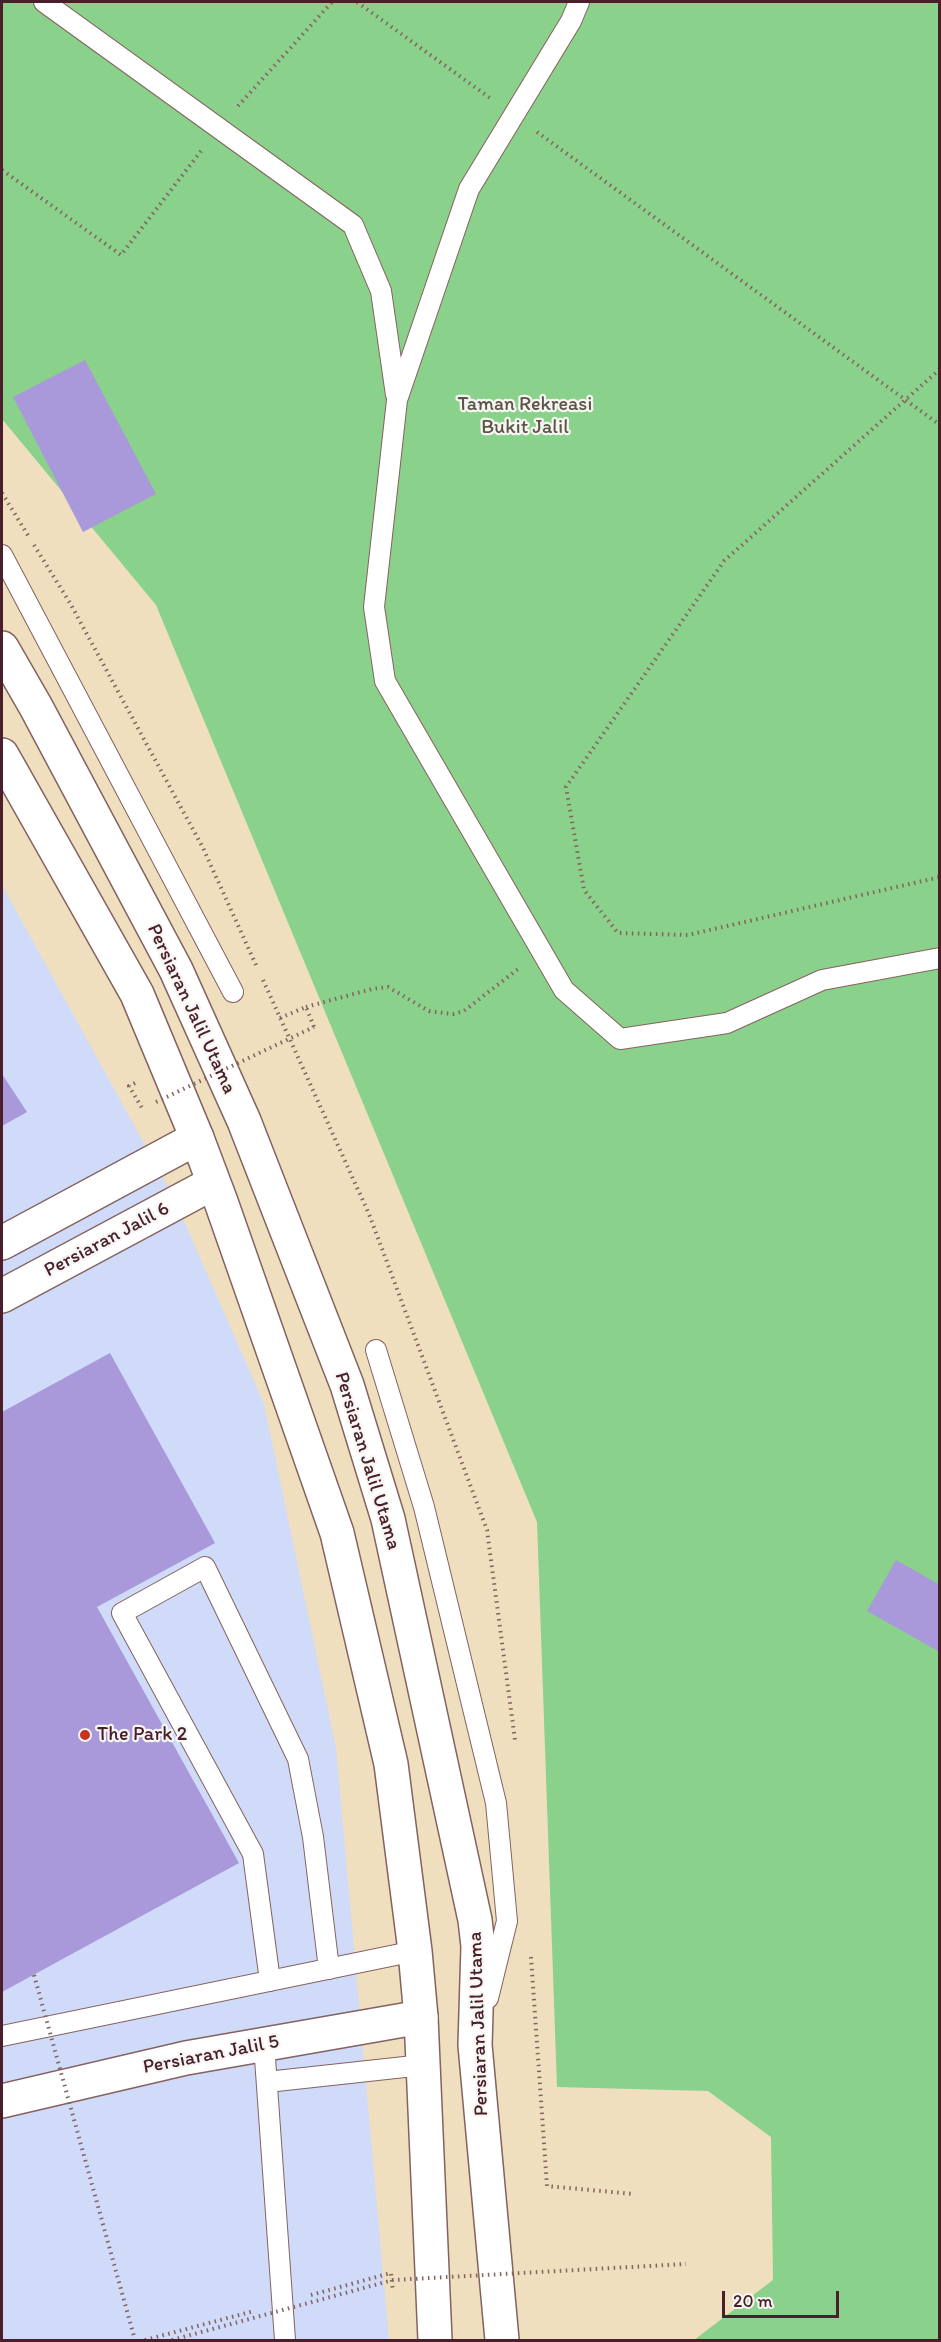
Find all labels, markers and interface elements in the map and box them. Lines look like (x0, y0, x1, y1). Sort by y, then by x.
park label: Taman Rekreasi Bukit Jalil (458, 393, 592, 440)
street label: Persiaran Jalil Utama (141, 920, 241, 1098)
street label: Persiaran Jalil 6 (40, 1197, 174, 1283)
street label: Persiaran Jalil Utama (329, 1369, 405, 1553)
place label: The Park 2 (97, 1723, 187, 1747)
marker: The Park 2 (78, 1728, 92, 1742)
street label: Persiaran Jalil Utama (464, 1931, 494, 2117)
street label: Persiaran Jalil 5 (141, 2030, 281, 2080)
scale bar (725, 2279, 842, 2317)
text: 20 m (733, 2290, 773, 2312)

